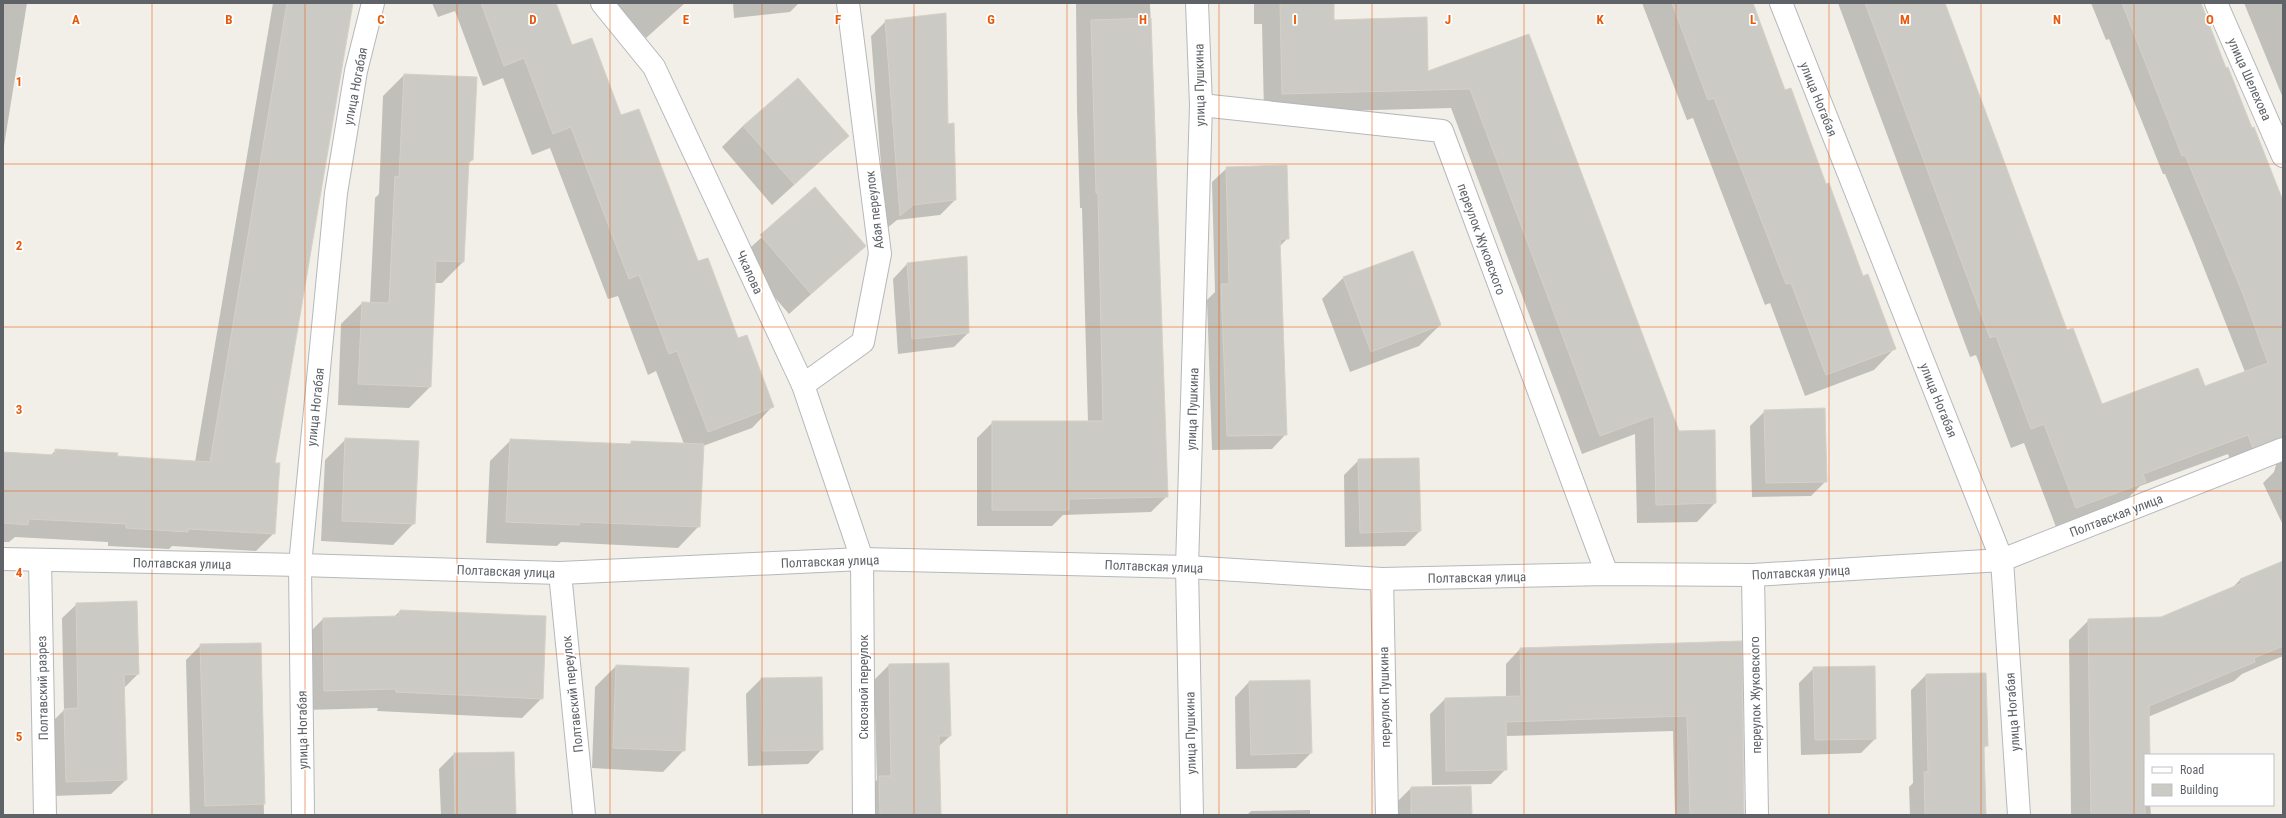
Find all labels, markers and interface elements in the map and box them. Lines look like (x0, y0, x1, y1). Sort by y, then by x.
text: A (72, 12, 80, 27)
text: B (225, 12, 233, 27)
text: C (377, 12, 385, 27)
text: D (529, 12, 537, 27)
text: E (683, 12, 690, 27)
text: F (835, 12, 841, 27)
text: G (987, 12, 995, 27)
text: H (1139, 12, 1147, 27)
text: I (1293, 12, 1297, 27)
text: J (1445, 12, 1451, 27)
text: K (1596, 12, 1604, 27)
text: L (1750, 12, 1756, 27)
text: M (1900, 12, 1910, 27)
text: N (2053, 12, 2061, 27)
text: O (2206, 12, 2214, 27)
street label: улица Шелехова (2225, 36, 2274, 123)
street label: улица Пушкина (1191, 43, 1208, 127)
street label: улица Ногабая (341, 46, 370, 126)
street label: улица Ногабая (1797, 60, 1840, 139)
text: 1 (16, 74, 22, 89)
street label: Абая переулок (862, 169, 887, 250)
street label: переулок Жуковского (1454, 182, 1509, 297)
text: 2 (16, 238, 23, 253)
street label: Чкалова (733, 248, 766, 296)
street label: улица Ногабая (1917, 361, 1960, 440)
street label: улица Ногабая (304, 367, 327, 447)
street label: улица Пушкина (1184, 367, 1201, 451)
text: 3 (16, 402, 22, 417)
street label: Полтавская улица (2068, 491, 2165, 540)
street label: Полтавская улица (781, 552, 880, 571)
street label: Полтавская улица (133, 555, 231, 572)
street label: Полтавская улица (1104, 557, 1203, 576)
street label: Полтавская улица (456, 562, 555, 581)
street label: Полтавская улица (1751, 562, 1851, 583)
text: 4 (16, 565, 23, 580)
street label: Полтавская улица (1428, 569, 1526, 586)
street label: Полтавский переулок (559, 634, 586, 753)
street label: Сквозной переулок (856, 634, 871, 739)
street label: Полтавский разрез (34, 635, 51, 740)
street label: переулок Жуковского (1747, 636, 1764, 754)
street label: переулок Пушкина (1376, 646, 1393, 748)
street label: улица Ногабая (2002, 672, 2023, 752)
street label: улица Ногабая (294, 690, 311, 770)
street label: улица Пушкина (1182, 691, 1199, 775)
text: 5 (16, 729, 23, 744)
legend (2144, 754, 2274, 806)
text: Road (2180, 763, 2204, 777)
text: Building (2180, 783, 2218, 797)

